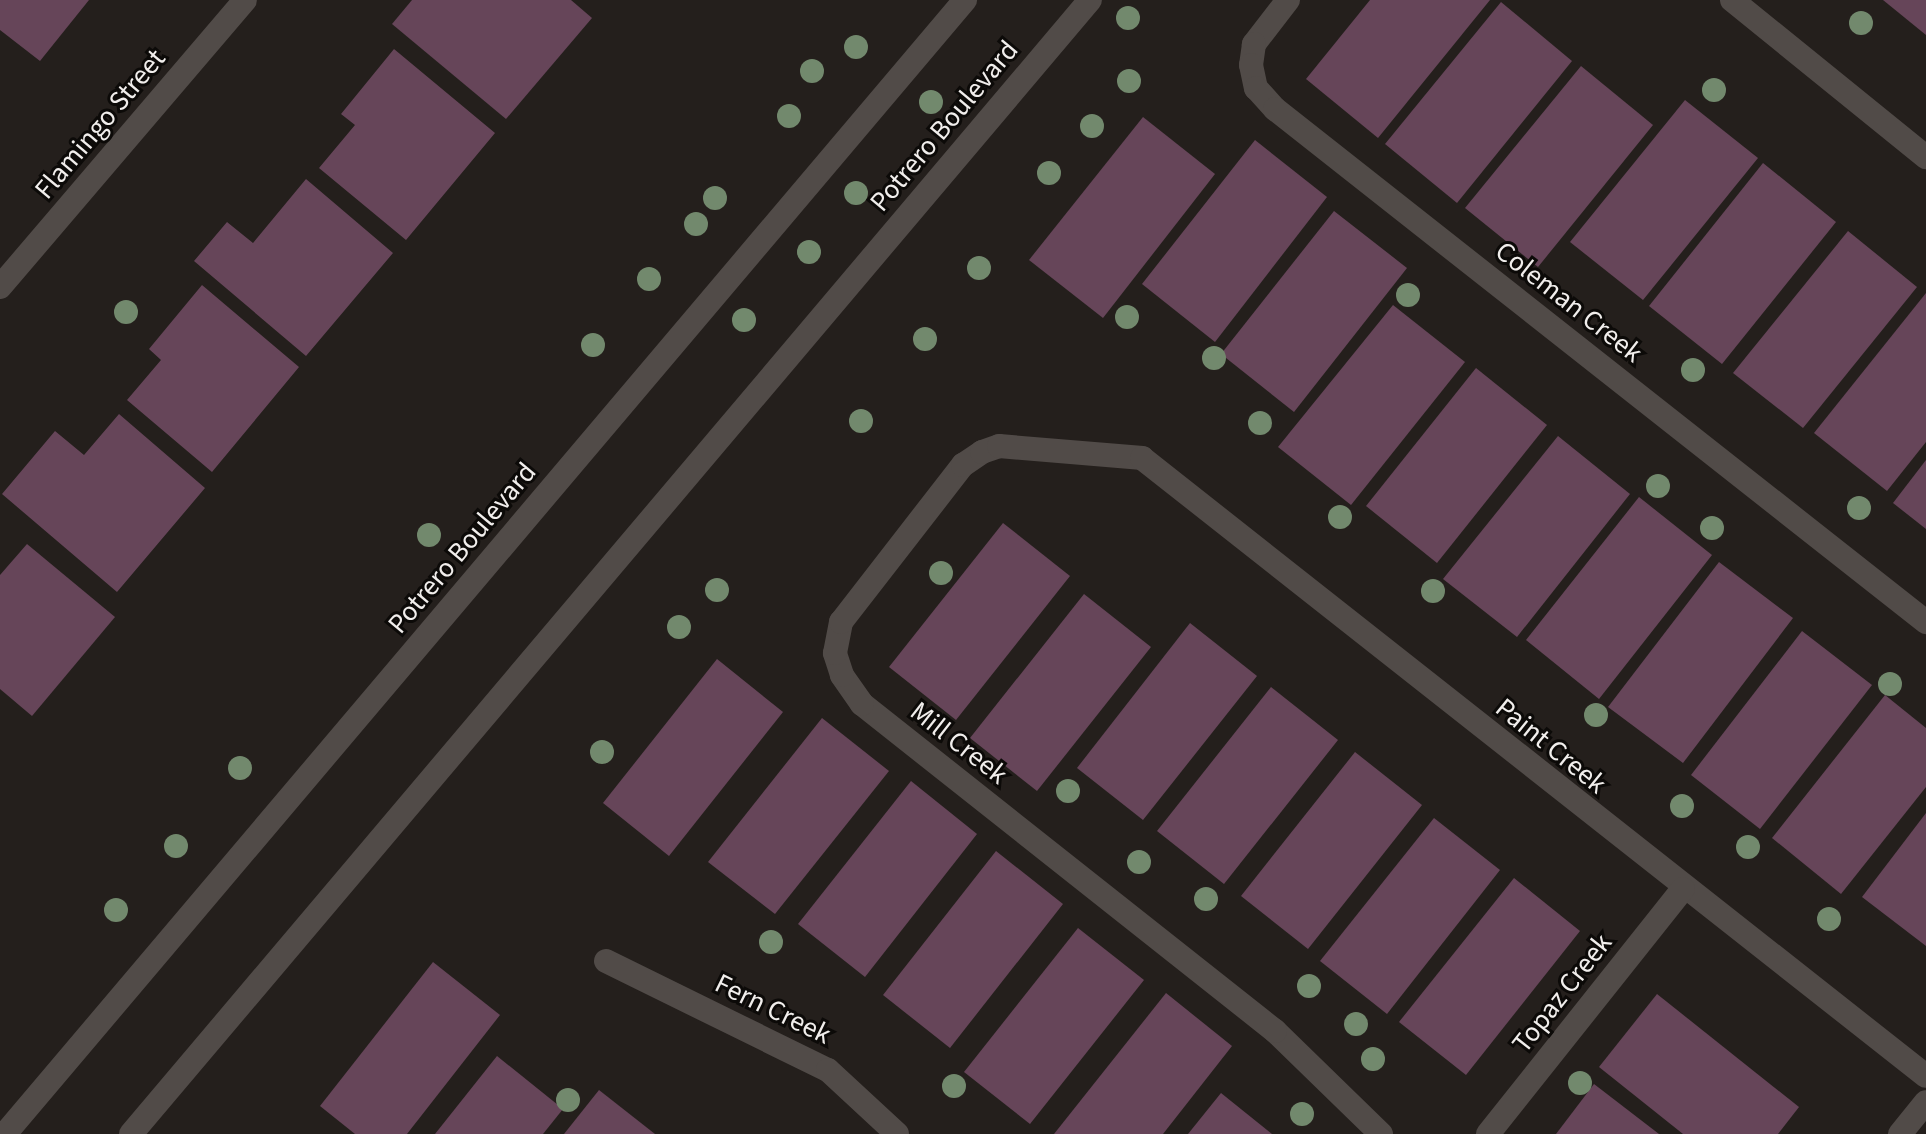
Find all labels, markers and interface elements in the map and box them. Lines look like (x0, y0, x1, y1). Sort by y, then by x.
street label: Potrero Boulevard (863, 34, 1025, 218)
street label: Flamingo Street (28, 42, 172, 206)
street label: Coleman Creek (1489, 234, 1649, 370)
street label: Potrero Boulevard (381, 456, 543, 640)
street label: Paint Creek (1489, 691, 1613, 801)
street label: Mill Creek (904, 695, 1014, 791)
street label: Topaz Creek (1505, 927, 1619, 1059)
street label: Fern Creek (709, 966, 837, 1052)

